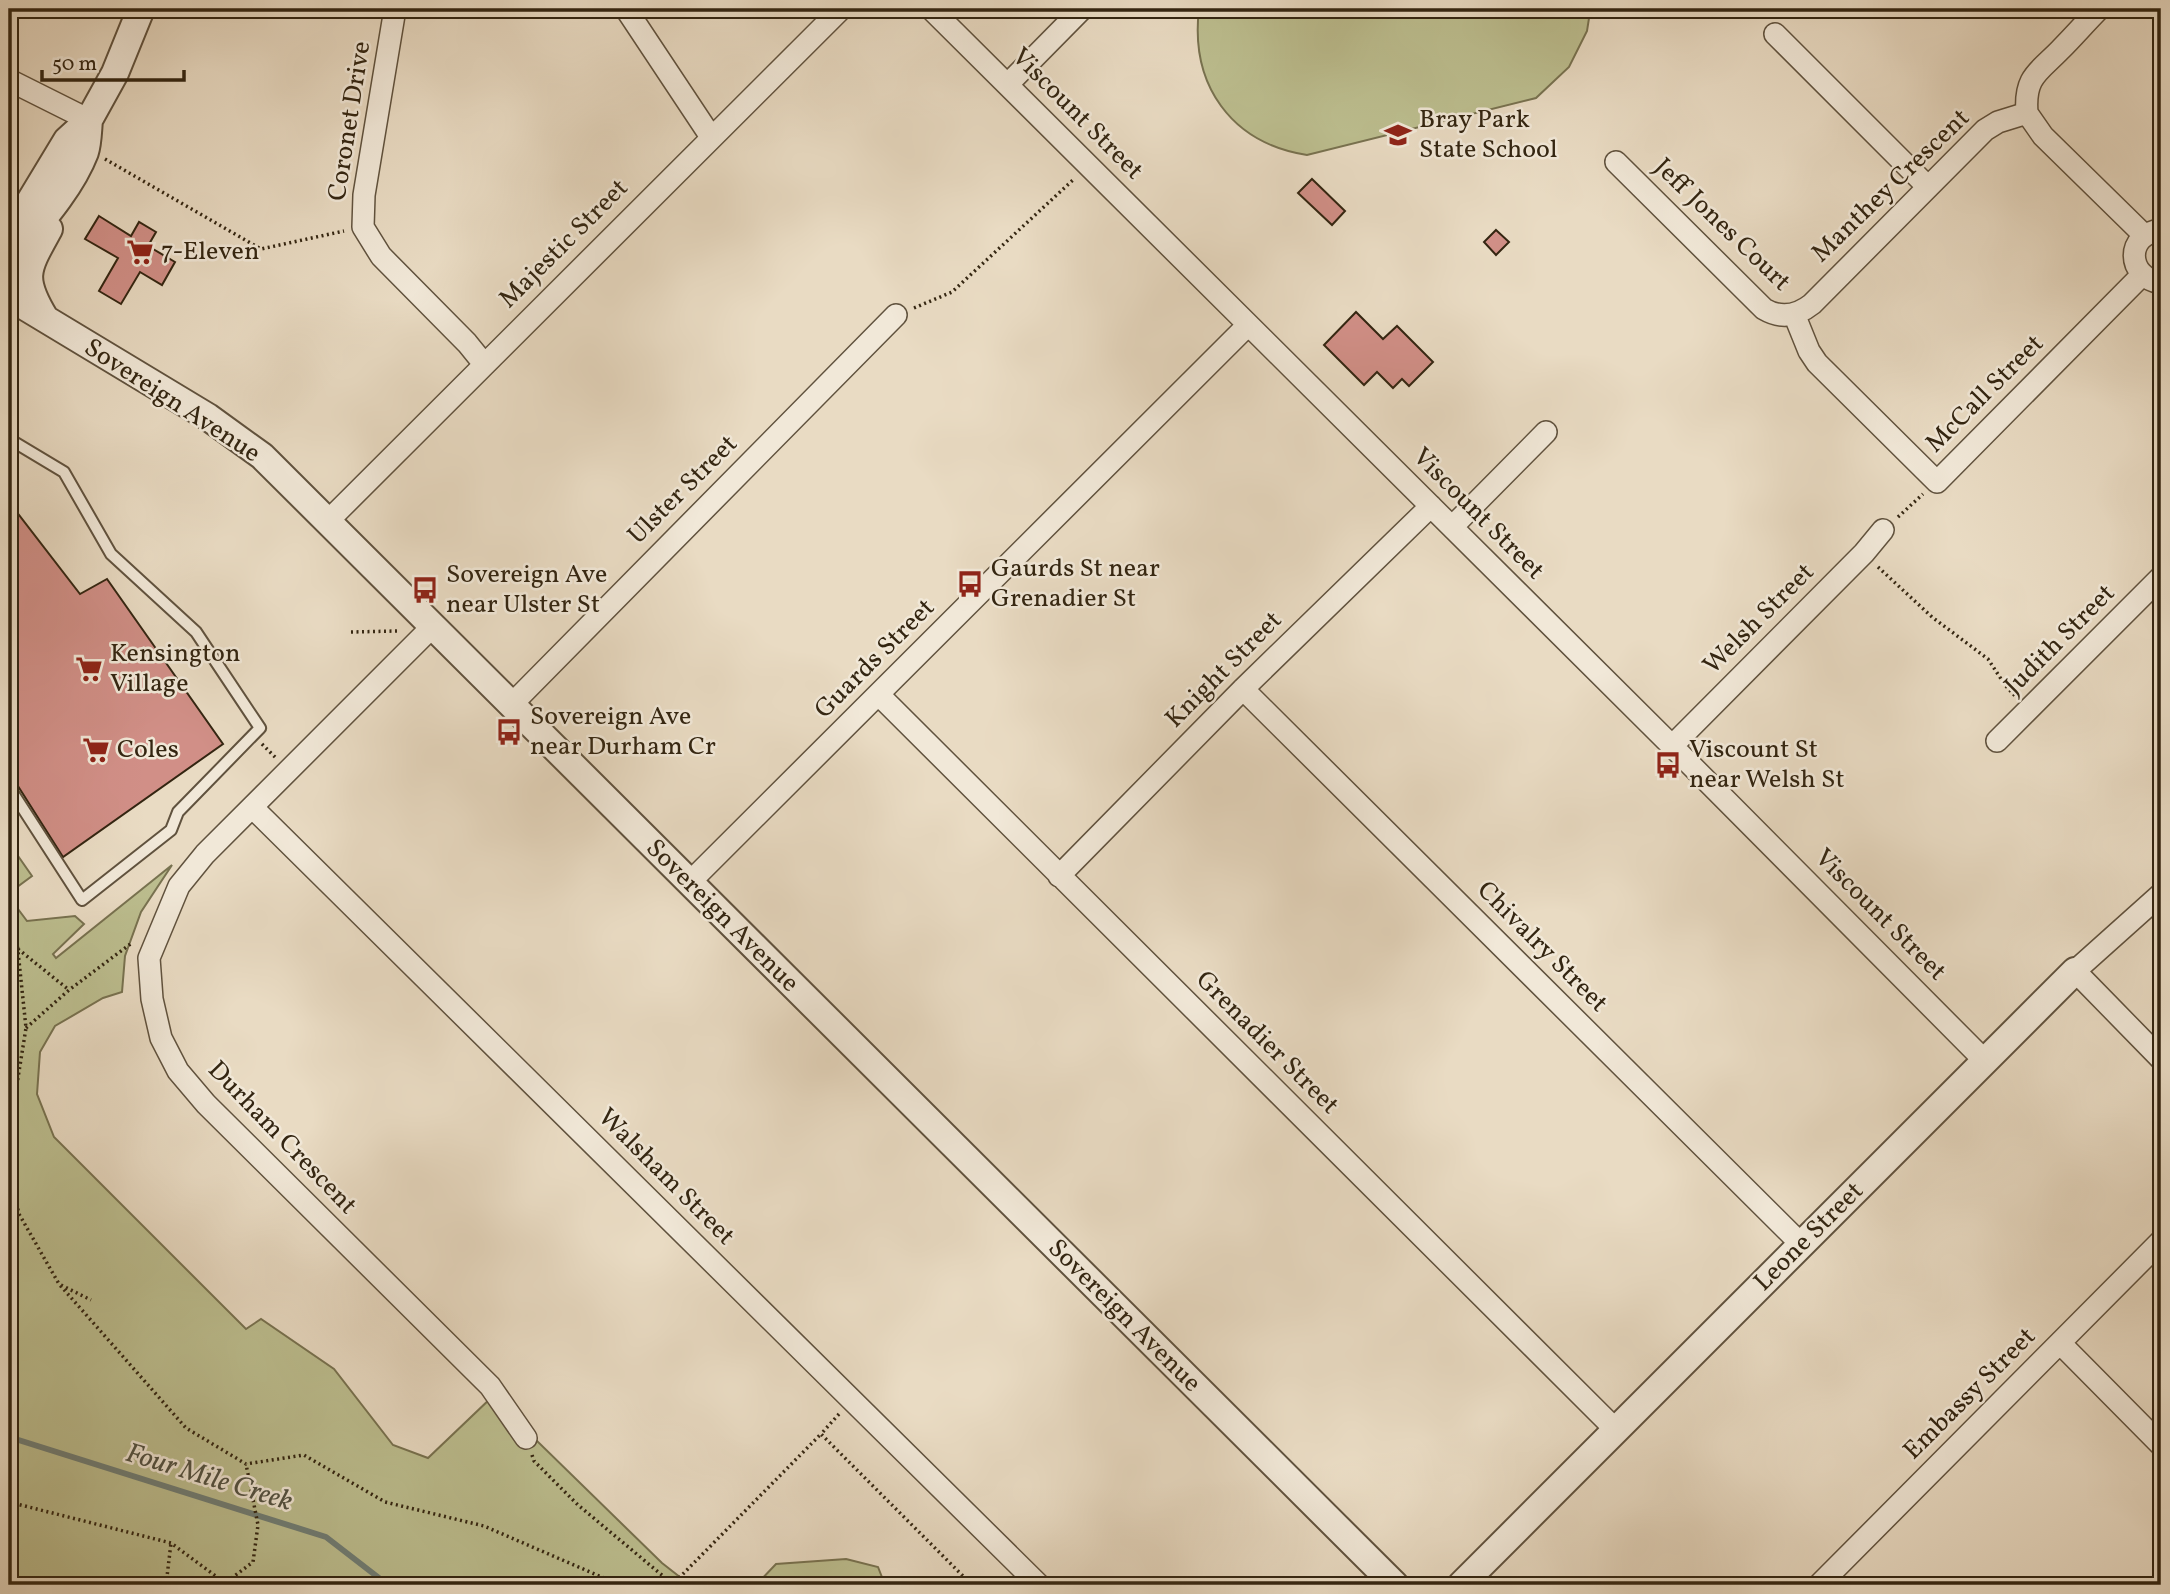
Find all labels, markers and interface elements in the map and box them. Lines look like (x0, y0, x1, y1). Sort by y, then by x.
scale bar (42, 38, 184, 82)
street label: Coronet Drive (320, 39, 380, 203)
street label: Viscount Street (1003, 40, 1151, 188)
text: 50 m (52, 50, 97, 79)
street label: Manthey Crescent (1804, 101, 1978, 271)
place label: Bray Park State School (1419, 102, 1557, 168)
school or university icon: Bray Park State School (1383, 120, 1413, 150)
street label: Jeff Jones Court (1645, 150, 1799, 300)
street label: Majestic Street (491, 171, 637, 317)
place label: 7-Eleven (161, 234, 259, 270)
supermarket icon: 7-Eleven (125, 237, 155, 267)
street label: McCall Street (1918, 327, 2052, 461)
street label: Sovereign Avenue (77, 330, 267, 472)
street label: Ulster Street (620, 427, 746, 553)
street label: Viscount Street (1404, 440, 1552, 588)
place label: Gaurds St near Grenadier St (991, 551, 1160, 617)
street label: Welsh Street (1695, 555, 1823, 683)
place label: Sovereign Ave near Ulster St (446, 557, 607, 623)
bus stop icon: Gaurds St near Grenadier St (955, 569, 985, 599)
bus stop icon: Sovereign Ave near Ulster St (410, 575, 440, 605)
street label: Judith Street (1996, 576, 2124, 704)
street label: Guards Street (807, 591, 943, 727)
street label: Knight Street (1157, 603, 1291, 737)
place label: Kensington Village (110, 636, 240, 702)
supermarket icon: Kensington Village (74, 654, 104, 684)
place label: Sovereign Ave near Durham Cr (530, 699, 716, 765)
bus stop icon: Sovereign Ave near Durham Cr (494, 717, 524, 747)
place label: Coles (117, 732, 179, 768)
place label: Viscount St near Welsh St (1689, 732, 1845, 798)
supermarket icon: Coles (81, 735, 111, 765)
bus stop icon: Viscount St near Welsh St (1653, 750, 1683, 780)
street label: Sovereign Avenue (637, 831, 807, 1001)
street label: Viscount Street (1806, 841, 1954, 989)
street label: Chivalry Street (1468, 873, 1616, 1021)
street label: Grenadier Street (1187, 963, 1347, 1123)
street label: Durham Crescent (199, 1053, 365, 1223)
street label: Walsham Street (589, 1100, 743, 1254)
street label: Leone Street (1746, 1174, 1872, 1300)
street label: Sovereign Avenue (1039, 1231, 1209, 1401)
street label: Embassy Street (1896, 1320, 2044, 1468)
water label: Four Mile Creek (121, 1434, 297, 1522)

